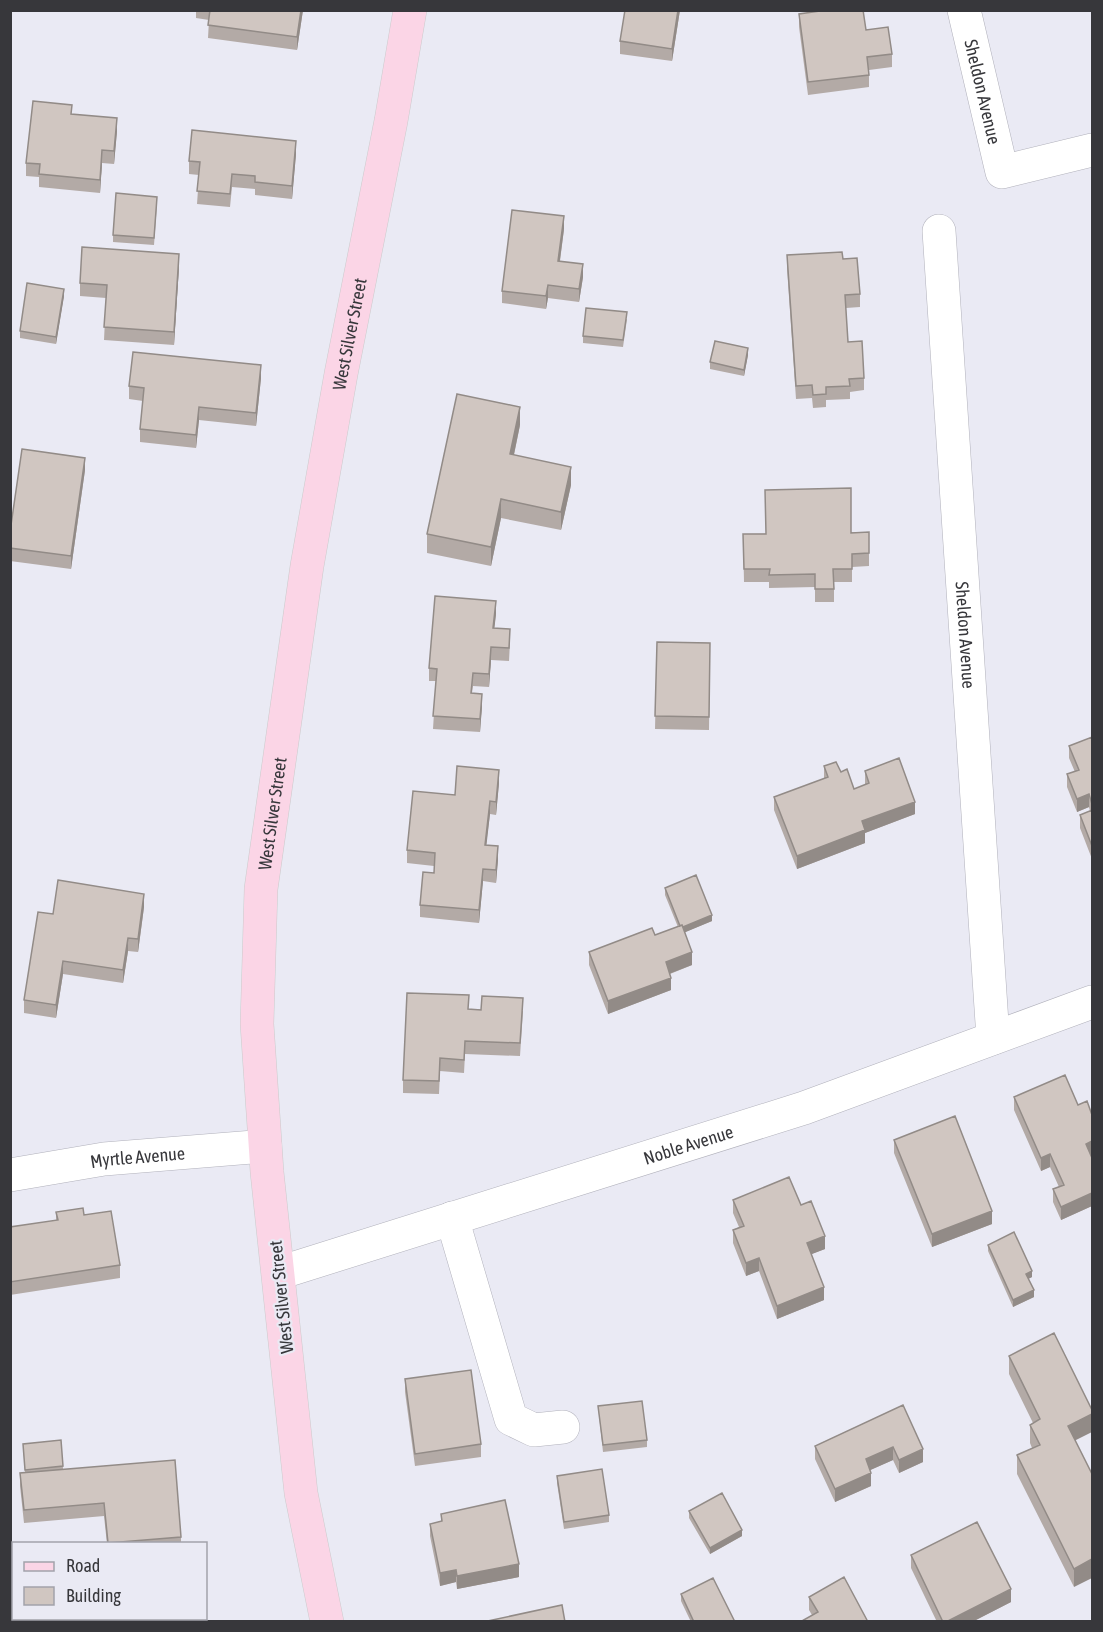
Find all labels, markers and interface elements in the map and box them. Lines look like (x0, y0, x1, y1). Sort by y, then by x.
street label: Sheldon Avenue (961, 37, 1006, 146)
street label: West Silver Street (328, 276, 370, 392)
street label: Sheldon Avenue (952, 581, 980, 689)
street label: West Silver Street (253, 756, 290, 871)
street label: Noble Avenue (641, 1120, 736, 1168)
street label: Myrtle Avenue (89, 1142, 186, 1172)
street label: West Silver Street (265, 1239, 297, 1355)
legend (12, 1542, 207, 1620)
text: Road (66, 1555, 100, 1576)
text: Building (66, 1585, 121, 1606)

